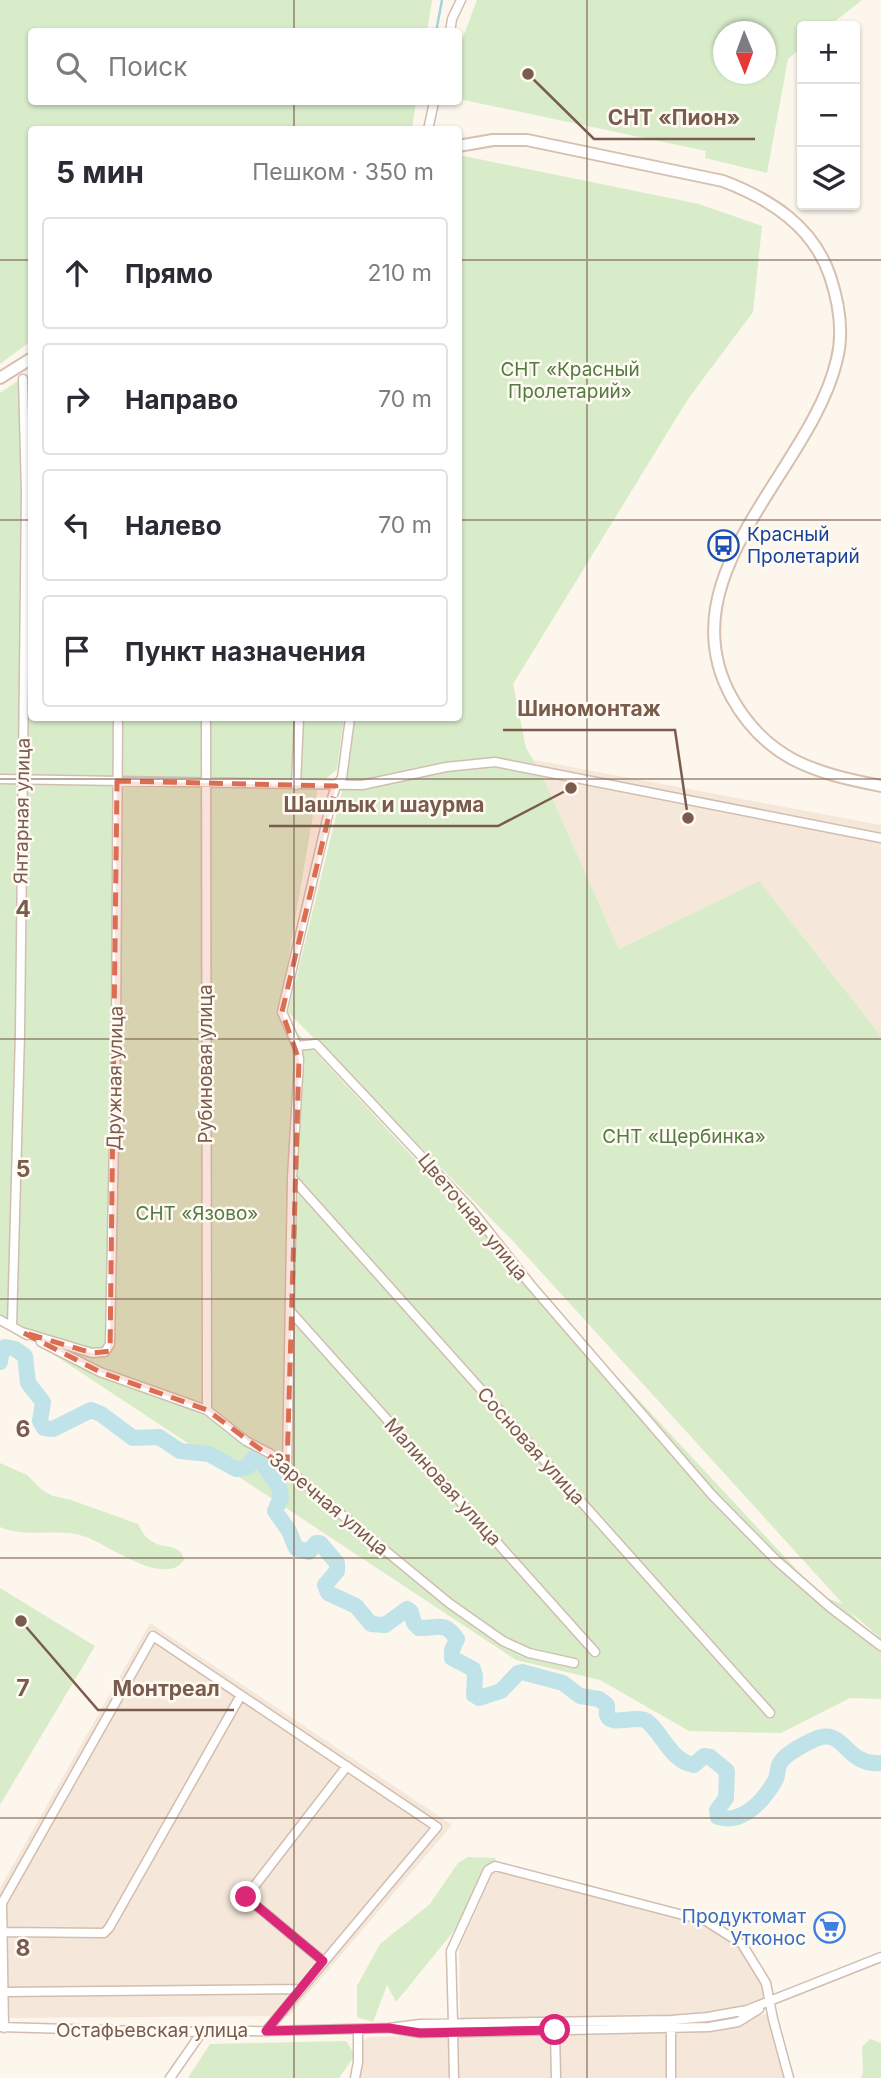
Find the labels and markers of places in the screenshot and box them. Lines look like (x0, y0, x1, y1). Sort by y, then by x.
callout: СНТ «Пион» (594, 97, 755, 139)
place label: Красный Пролетарий (747, 523, 860, 568)
bus stop icon: Красный Пролетарий (707, 528, 741, 562)
callout: Шиномонтаж (503, 688, 675, 730)
callout: Шашлык и шаурма (269, 784, 498, 826)
callout: Монтреал (98, 1668, 234, 1710)
place label: Продуктомат Утконос (682, 1905, 806, 1950)
supermarket icon: Продуктомат Утконос (812, 1910, 846, 1944)

